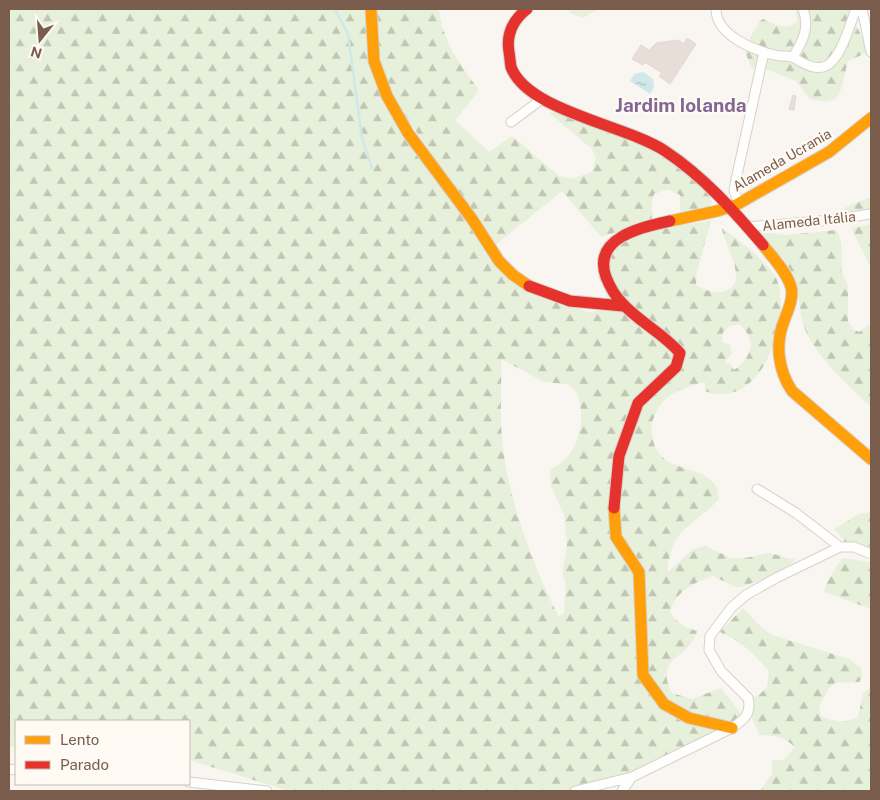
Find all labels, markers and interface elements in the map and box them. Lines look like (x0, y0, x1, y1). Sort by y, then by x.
north arrow (15, 15, 65, 65)
text: N (29, 43, 44, 62)
district label: Jardim Iolanda (615, 94, 747, 116)
street label: Alameda Ucrania (730, 125, 834, 195)
street label: Alameda Itália (762, 208, 856, 234)
legend (15, 720, 190, 785)
text: Lento (60, 731, 99, 748)
text: Parado (60, 756, 109, 773)

